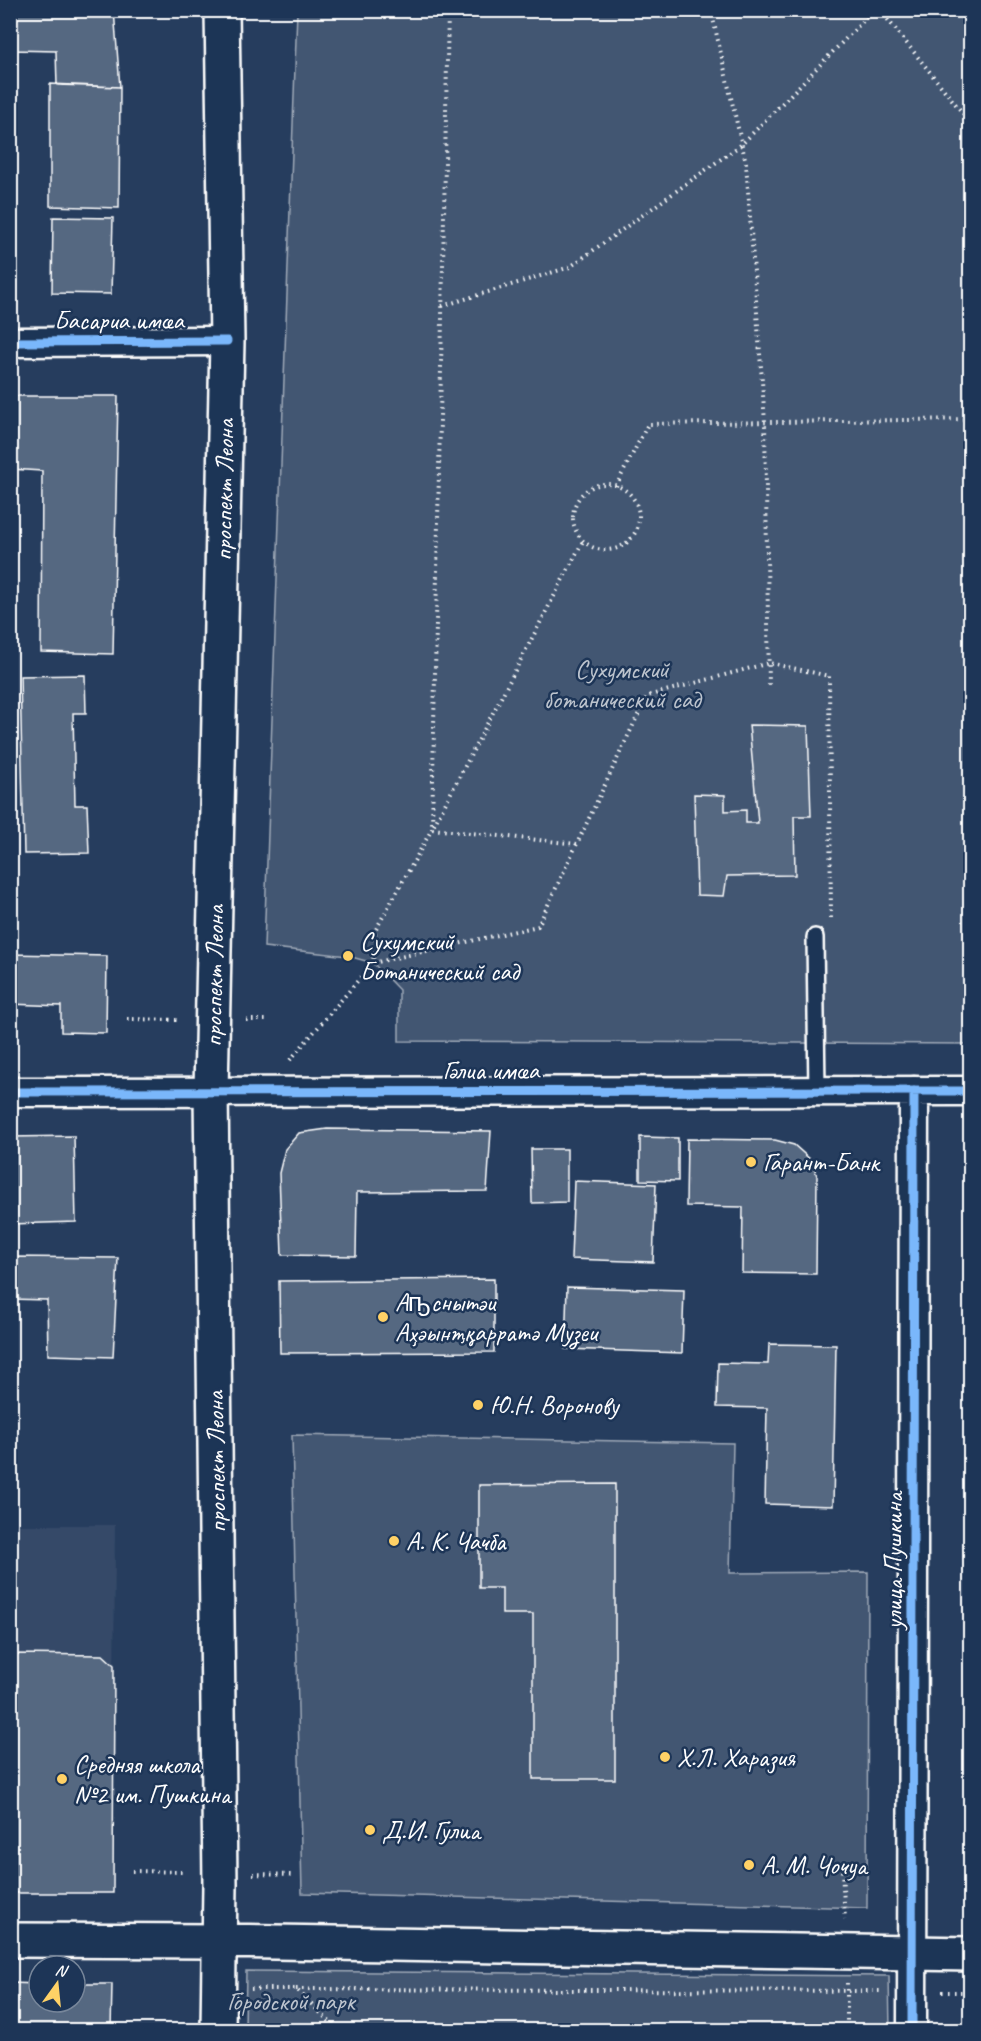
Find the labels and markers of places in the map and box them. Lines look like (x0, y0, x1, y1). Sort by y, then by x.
place label: Сухумский Ботанический сад (360, 925, 522, 988)
marker: Сухумский Ботанический сад (341, 949, 355, 963)
place label: Гарант-Банк (763, 1146, 882, 1179)
marker: Гарант-Банк (744, 1155, 758, 1169)
place label: Аҧснытәи Аҳәынҭқарратә Музеи (395, 1286, 600, 1350)
marker: Аҧснытәи Аҳәынҭқарратә Музеи (376, 1310, 390, 1324)
place label: Ю.Н. Воронову (490, 1389, 620, 1422)
marker: Ю.Н. Воронову (471, 1398, 485, 1412)
place label: А. К. Чачба (406, 1525, 507, 1558)
marker: А. К. Чачба (387, 1534, 401, 1548)
place label: Х.Л. Харазия (677, 1741, 796, 1774)
place label: Средняя школа №2 им. Пушкина (74, 1748, 233, 1811)
marker: Х.Л. Харазия (658, 1750, 672, 1764)
marker: Средняя школа №2 им. Пушкина (55, 1772, 69, 1786)
place label: Д.И. Гулиа (382, 1814, 482, 1847)
marker: Д.И. Гулиа (363, 1823, 377, 1837)
place label: А. М. Чочуа (761, 1849, 869, 1882)
marker: А. М. Чочуа (742, 1858, 756, 1872)

